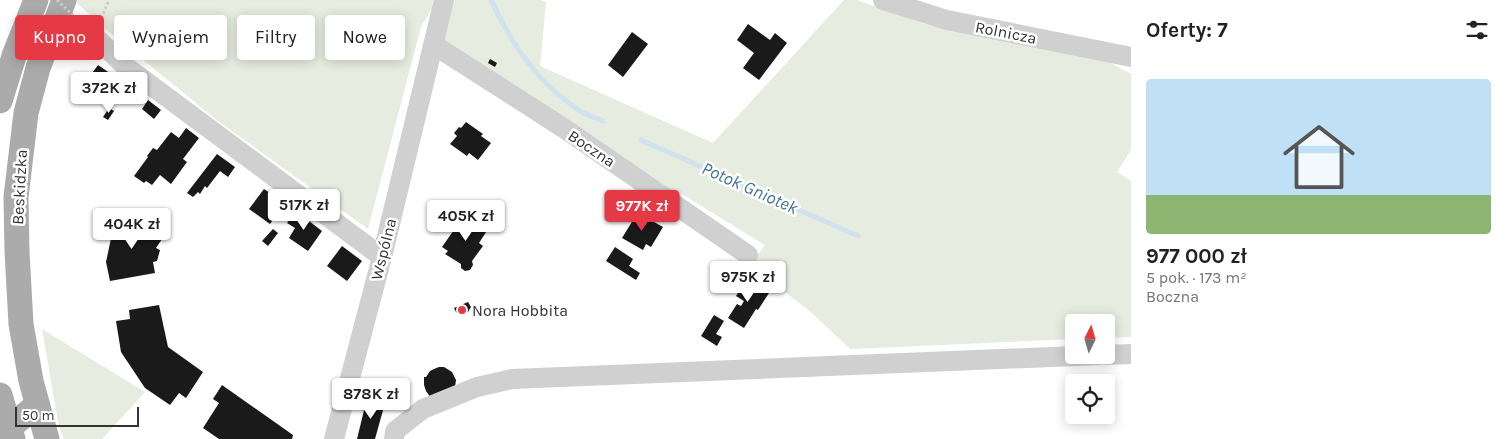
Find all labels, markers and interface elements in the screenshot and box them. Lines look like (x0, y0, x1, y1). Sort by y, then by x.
chip: Kupno (15, 15, 104, 60)
chip: Wynajem (114, 15, 227, 60)
chip: Filtry (237, 15, 315, 60)
chip: Nowe (325, 15, 405, 60)
icon: filters (1463, 16, 1491, 44)
street label: Rolnicza (974, 17, 1038, 48)
text: Oferty: 7 (1146, 18, 1228, 42)
pin: 372K zł (63, 72, 155, 114)
text: 372K zł (82, 78, 136, 97)
icon: home (1274, 112, 1364, 202)
street label: Boczna (564, 126, 619, 171)
street label: Beskidzka (8, 149, 31, 225)
water label: Potok Gniotek (698, 157, 802, 219)
pin: 517K zł (258, 188, 350, 231)
pin: 977K zł (596, 190, 688, 232)
text: 517K zł (279, 195, 329, 214)
text: 977K zł (616, 196, 668, 215)
pin: 405K zł (420, 200, 512, 242)
text: 405K zł (438, 206, 494, 225)
pin: 404K zł (86, 208, 178, 250)
text: 404K zł (104, 214, 160, 233)
street label: Wspólna (367, 216, 400, 282)
text: 977 000 zł (1146, 244, 1247, 268)
pin: 975K zł (702, 260, 794, 303)
text: 975K zł (721, 267, 775, 286)
text: 5 pok. · 173 m² (1146, 268, 1247, 287)
text: Boczna (1146, 287, 1199, 306)
place label: Nora Hobbita (472, 301, 568, 320)
marker: Nora Hobbita (456, 304, 468, 316)
north arrow (1065, 314, 1115, 364)
map controls (1065, 314, 1115, 424)
button: locate (1065, 374, 1115, 424)
pin: 878K zł (325, 378, 417, 420)
text: 878K zł (343, 384, 399, 403)
scale bar (15, 404, 139, 427)
text: 50 m (22, 407, 55, 424)

